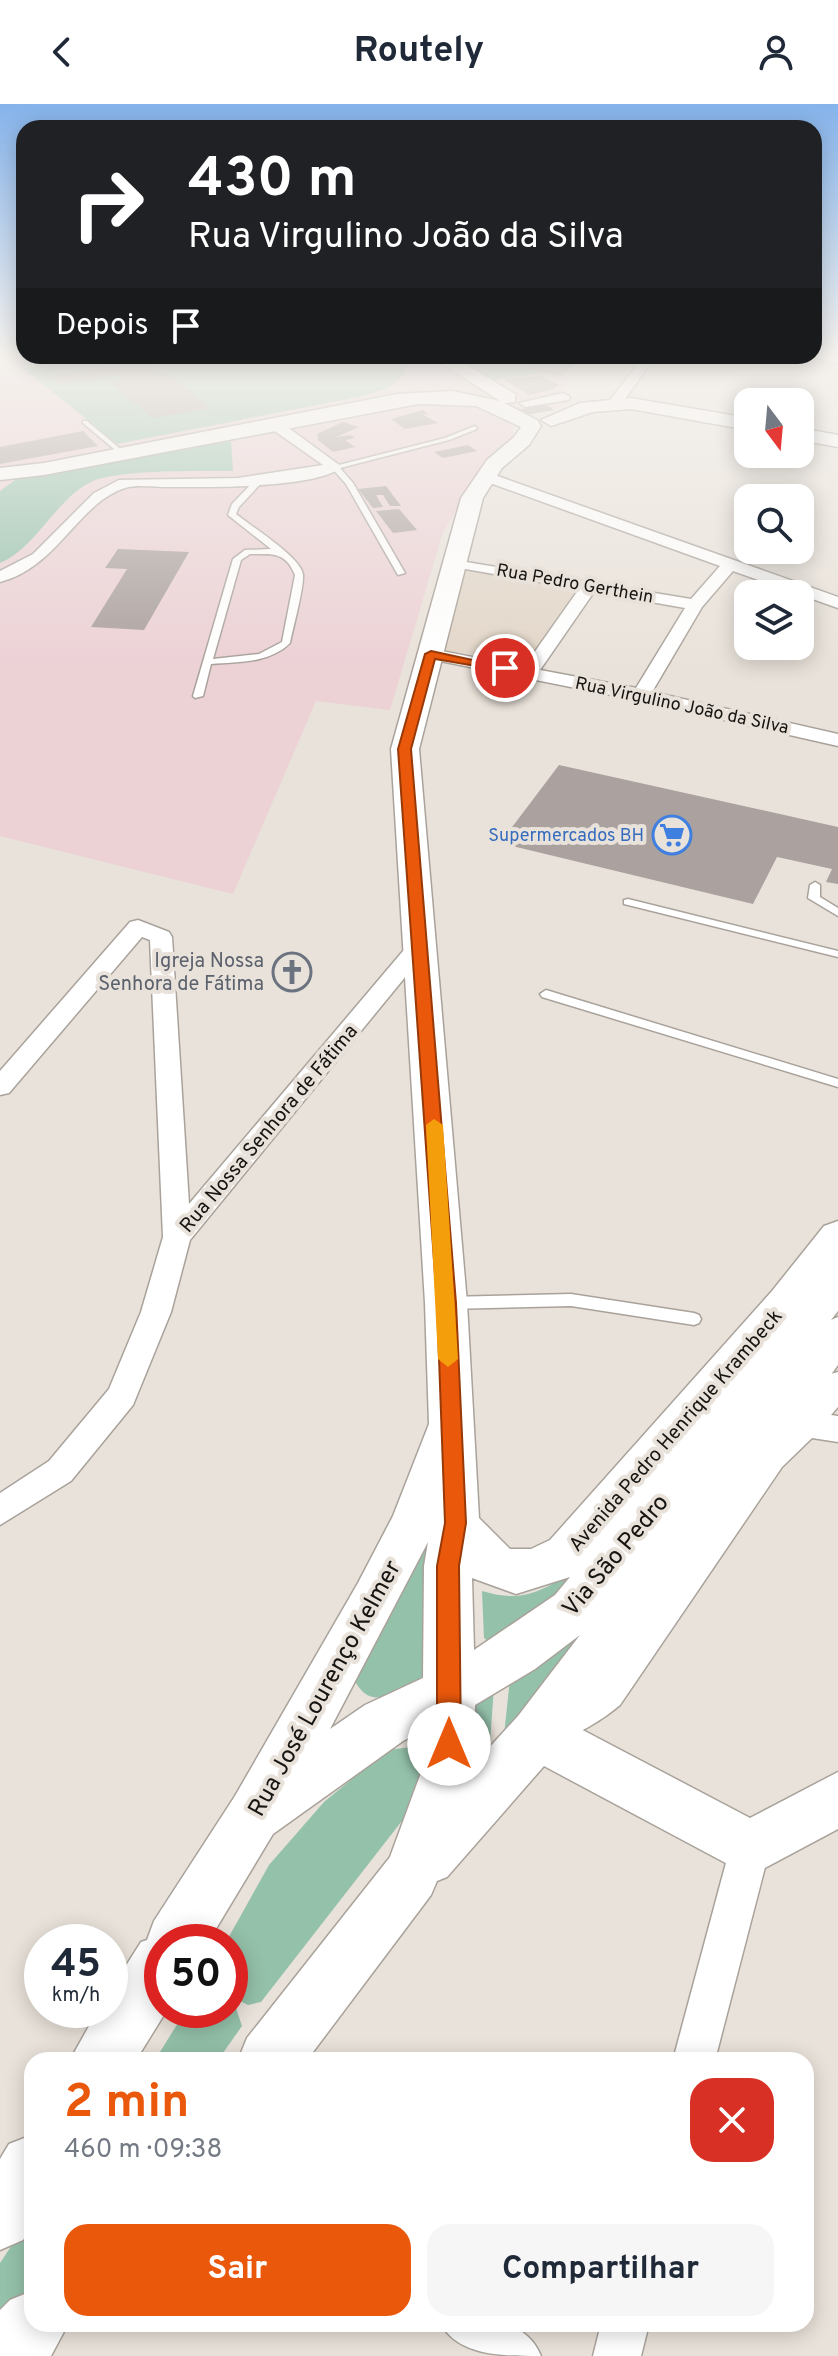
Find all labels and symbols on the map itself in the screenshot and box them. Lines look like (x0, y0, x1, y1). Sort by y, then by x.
north arrow (734, 388, 814, 468)
street label: Rua Pedro Gerthein (495, 559, 655, 610)
pin (471, 634, 539, 702)
street label: Rua Virgulino João da Silva (573, 673, 791, 740)
supermarket icon: Supermercados BH (651, 814, 693, 856)
place label: Supermercados BH (488, 825, 644, 848)
place label: Igreja Nossa Senhora de Fátima (98, 949, 264, 998)
church icon: Igreja Nossa Senhora de Fátima (271, 951, 313, 993)
street label: Rua Nossa Senhora de Fátima (175, 1020, 364, 1239)
street label: Avenida Pedro Henrique Krambeck (564, 1305, 789, 1558)
street label: Via São Pedro (557, 1489, 676, 1623)
street label: Rua José Lourenço Kelmer (243, 1556, 409, 1822)
position arrow (407, 1702, 491, 1786)
speed limit sign: 50 (144, 1924, 248, 2028)

